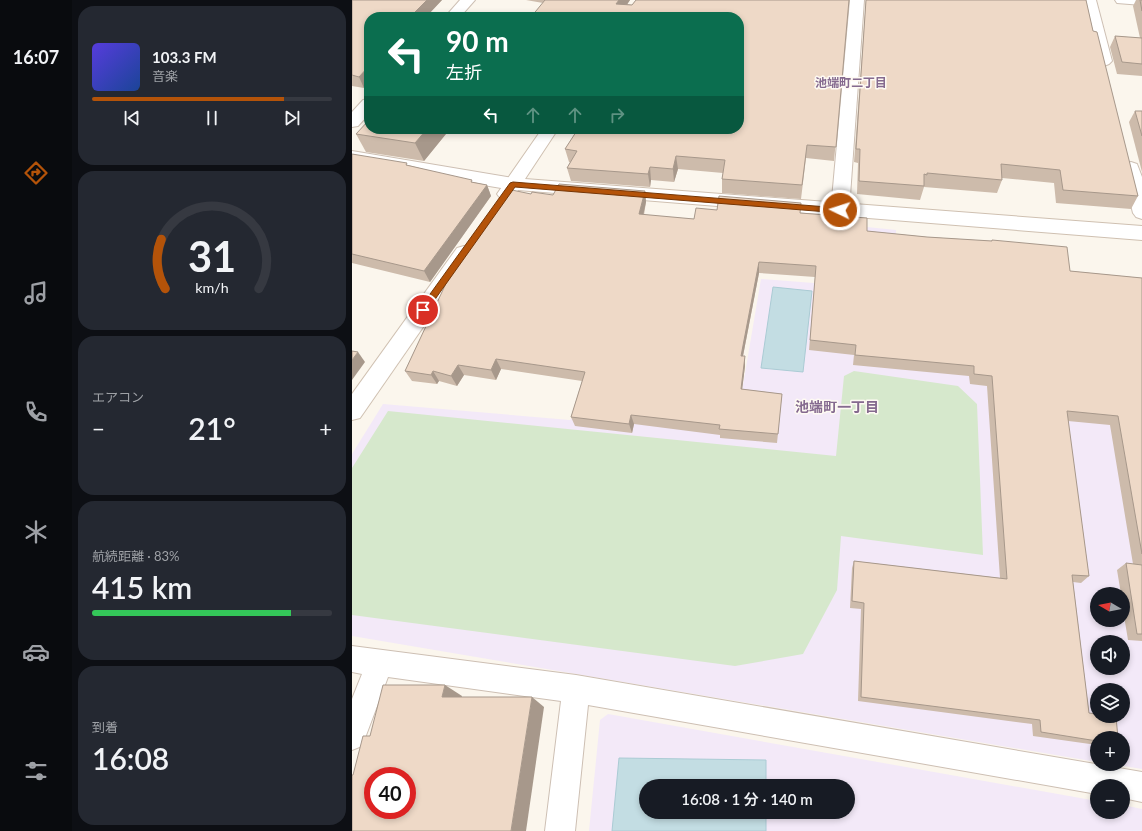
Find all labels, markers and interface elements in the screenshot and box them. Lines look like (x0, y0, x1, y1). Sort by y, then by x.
text: 90 m (446, 24, 509, 58)
icon: left (380, 28, 432, 80)
text: 16:07 (13, 46, 59, 68)
text: 103.3 FM (152, 48, 217, 66)
text: 左折 (446, 61, 482, 83)
text: 音楽 (152, 68, 178, 84)
district label: 池端町二丁目 (815, 75, 887, 90)
icon: left (480, 104, 502, 126)
icon: ahead (522, 104, 544, 126)
icon: ahead (564, 104, 586, 126)
icon: right (606, 104, 628, 126)
icon: previous (121, 107, 143, 129)
icon: pause (201, 107, 223, 129)
icon: next (281, 107, 303, 129)
icon: directions (22, 159, 50, 187)
position arrow (819, 189, 861, 231)
text: 31 (188, 230, 236, 280)
text: km/h (195, 278, 229, 295)
icon: music (22, 279, 50, 307)
pin (406, 293, 440, 327)
icon: arrive (412, 299, 434, 321)
text: エアコン (92, 389, 144, 405)
icon: phone (22, 398, 50, 426)
district label: 池端町一丁目 (795, 398, 879, 415)
text: 21° (188, 410, 236, 446)
text: − (92, 415, 105, 442)
text: + (319, 415, 332, 442)
icon: climate (22, 518, 50, 546)
text: 航続距離 · 83% (92, 548, 180, 564)
text: 415 km (92, 569, 192, 605)
north arrow (1090, 587, 1130, 627)
map controls (1090, 587, 1130, 819)
button: sound (1090, 635, 1130, 675)
icon: car (22, 638, 50, 666)
button: layers (1090, 683, 1130, 723)
text: 到着 (92, 719, 118, 735)
button: + (1090, 731, 1130, 771)
text: 16:08 (92, 740, 169, 776)
icon: filters (22, 757, 50, 785)
speed limit sign: 40 (364, 767, 416, 819)
button: − (1090, 779, 1130, 819)
text: 16:08 · 1 分 · 140 m (681, 790, 813, 808)

